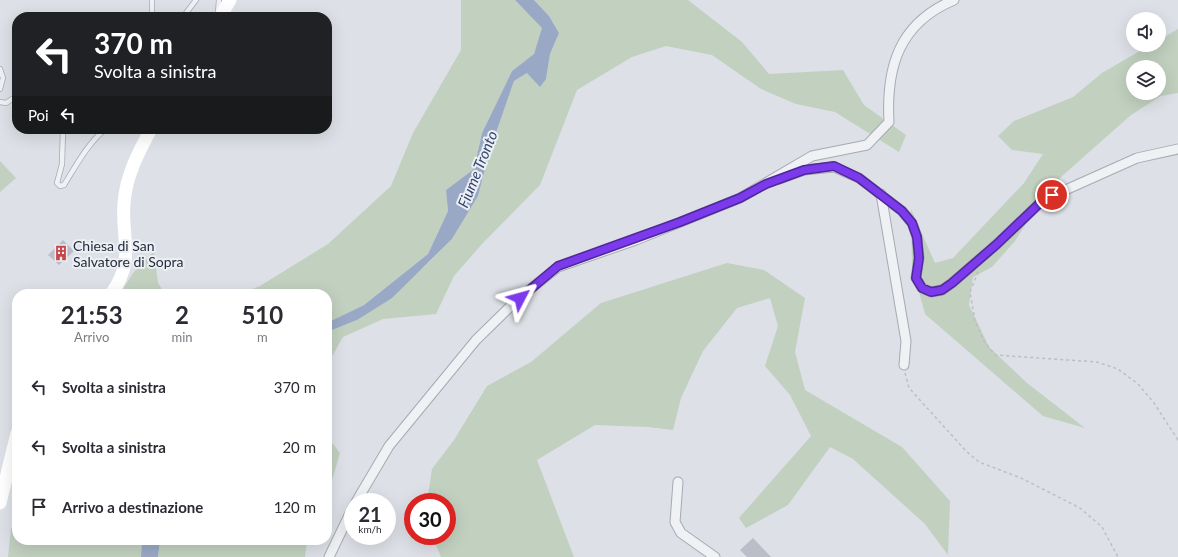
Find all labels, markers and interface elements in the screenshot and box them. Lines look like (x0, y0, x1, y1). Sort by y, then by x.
map controls (1126, 12, 1166, 100)
button: sound (1126, 12, 1166, 52)
text: 370 m (94, 26, 173, 60)
icon: left (28, 28, 80, 80)
text: Svolta a sinistra (94, 60, 216, 82)
button: layers (1126, 60, 1166, 100)
icon: left (57, 104, 79, 126)
text: Poi (28, 106, 49, 124)
water label: Fiume Tronto (453, 128, 501, 210)
pin (1035, 178, 1069, 212)
icon: arrive (1041, 184, 1063, 206)
place label: Chiesa di San Salvatore di Sopra (73, 237, 184, 270)
building icon: Chiesa di San Salvatore di Sopra (52, 244, 70, 262)
position arrow (499, 277, 541, 319)
text: 21:53 (61, 300, 123, 329)
text: 2 (175, 300, 189, 329)
text: 510 (241, 300, 283, 329)
text: Arrivo (74, 329, 109, 345)
text: min (172, 329, 193, 345)
text: m (257, 329, 268, 345)
icon: left (28, 376, 50, 398)
text: Svolta a sinistra (62, 378, 166, 396)
text: 370 m (274, 378, 316, 396)
icon: left (28, 436, 50, 458)
text: Svolta a sinistra (62, 438, 166, 456)
text: 20 m (282, 438, 316, 456)
speed limit sign: 30 (404, 493, 456, 545)
icon: arrive (28, 496, 50, 518)
text: Arrivo a destinazione (62, 498, 203, 516)
text: 120 m (274, 498, 316, 516)
text: 21 (358, 502, 382, 526)
text: km/h (358, 523, 382, 535)

